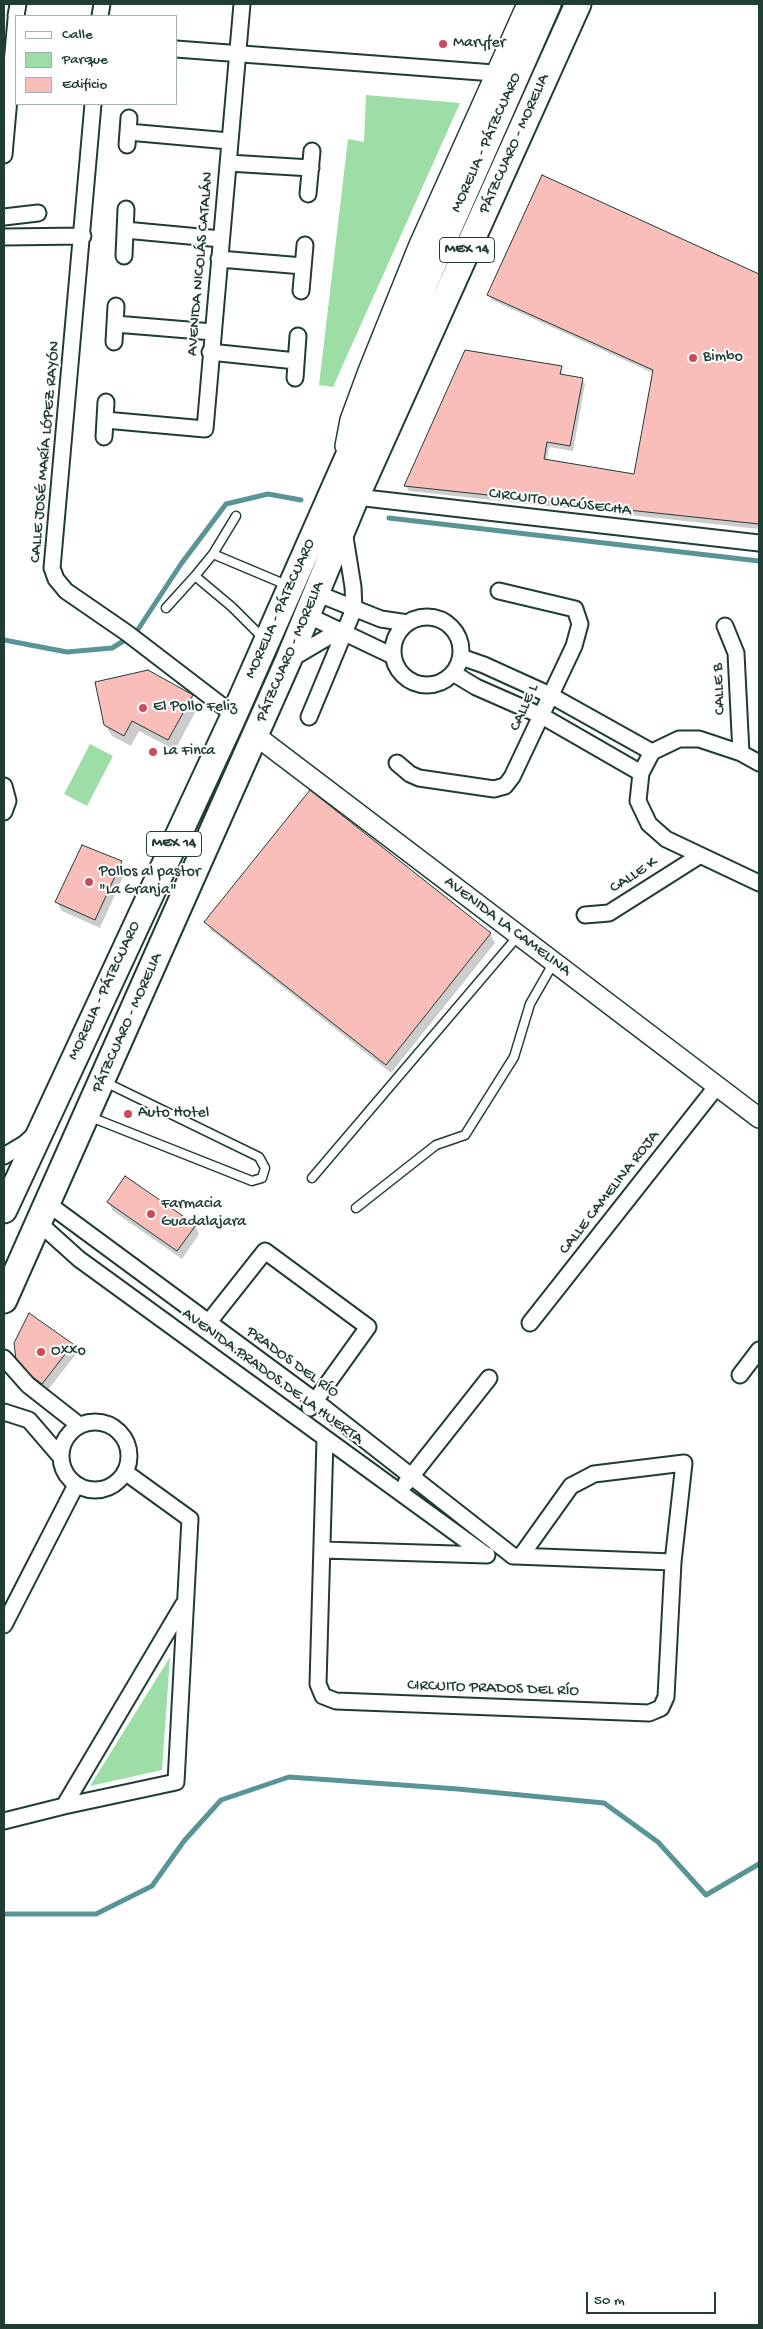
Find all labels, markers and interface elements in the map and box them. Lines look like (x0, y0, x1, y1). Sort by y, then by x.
legend (15, 15, 178, 105)
text: Calle (62, 26, 93, 44)
place label: Maryfer (453, 34, 505, 54)
marker: Maryfer (437, 38, 449, 50)
text: Parque (62, 51, 108, 69)
street label: MORELIA - PÁTZCUARO (448, 70, 526, 216)
street label: PÁTZCUARO - MORELIA (476, 71, 554, 217)
text: Edificio (62, 76, 107, 94)
street label: AVENIDA NICOLÁS CATALÁN (183, 171, 219, 357)
road number: MEX 14 (440, 238, 494, 262)
street label: CALLE JOSÉ MARÍA LÓPEZ RAYÓN (27, 340, 65, 564)
place label: Bimbo (703, 348, 743, 368)
marker: Bimbo (687, 352, 699, 364)
street label: CIRCUITO UACÚSECHA (488, 485, 632, 521)
street label: MORELIA - PÁTZCUARO (242, 536, 320, 682)
street label: PÁTZCUARO - MORELIA (253, 579, 329, 725)
street label: CALLE B (709, 663, 731, 715)
street label: CALLE L (506, 682, 544, 734)
place label: El Pollo Feliz (153, 698, 237, 718)
marker: El Pollo Feliz (137, 702, 149, 714)
place label: La Finca (163, 742, 215, 762)
marker: La Finca (147, 746, 159, 758)
road number: MEX 14 (146, 832, 202, 856)
street label: CALLE K (607, 854, 661, 898)
place label: Pollos al pastor "La Granja" (99, 863, 201, 901)
street label: AVENIDA LA CAMELINA (440, 873, 574, 981)
marker: Pollos al pastor "La Granja" (83, 876, 95, 888)
street label: MORELIA - PÁTZCUARO (64, 919, 146, 1063)
street label: PÁTZCUARO - MORELIA (89, 950, 167, 1096)
place label: Auto Hotel (138, 1104, 209, 1124)
marker: Auto Hotel (122, 1108, 134, 1120)
street label: CALLE CAMELINA ROJA (556, 1127, 664, 1259)
place label: Farmacia Guadalajara (161, 1195, 246, 1233)
marker: Farmacia Guadalajara (145, 1208, 157, 1220)
street label: AVENIDA PRADOS DE LA HUERTA (177, 1305, 367, 1449)
street label: PRADOS DEL RÍO (242, 1323, 342, 1403)
place label: Oxxo (51, 1342, 86, 1362)
marker: Oxxo (35, 1346, 47, 1358)
street label: CIRCUITO PRADOS DEL RÍO (407, 1676, 579, 1702)
scale bar (588, 2282, 718, 2314)
text: 50 m (594, 2292, 625, 2310)

